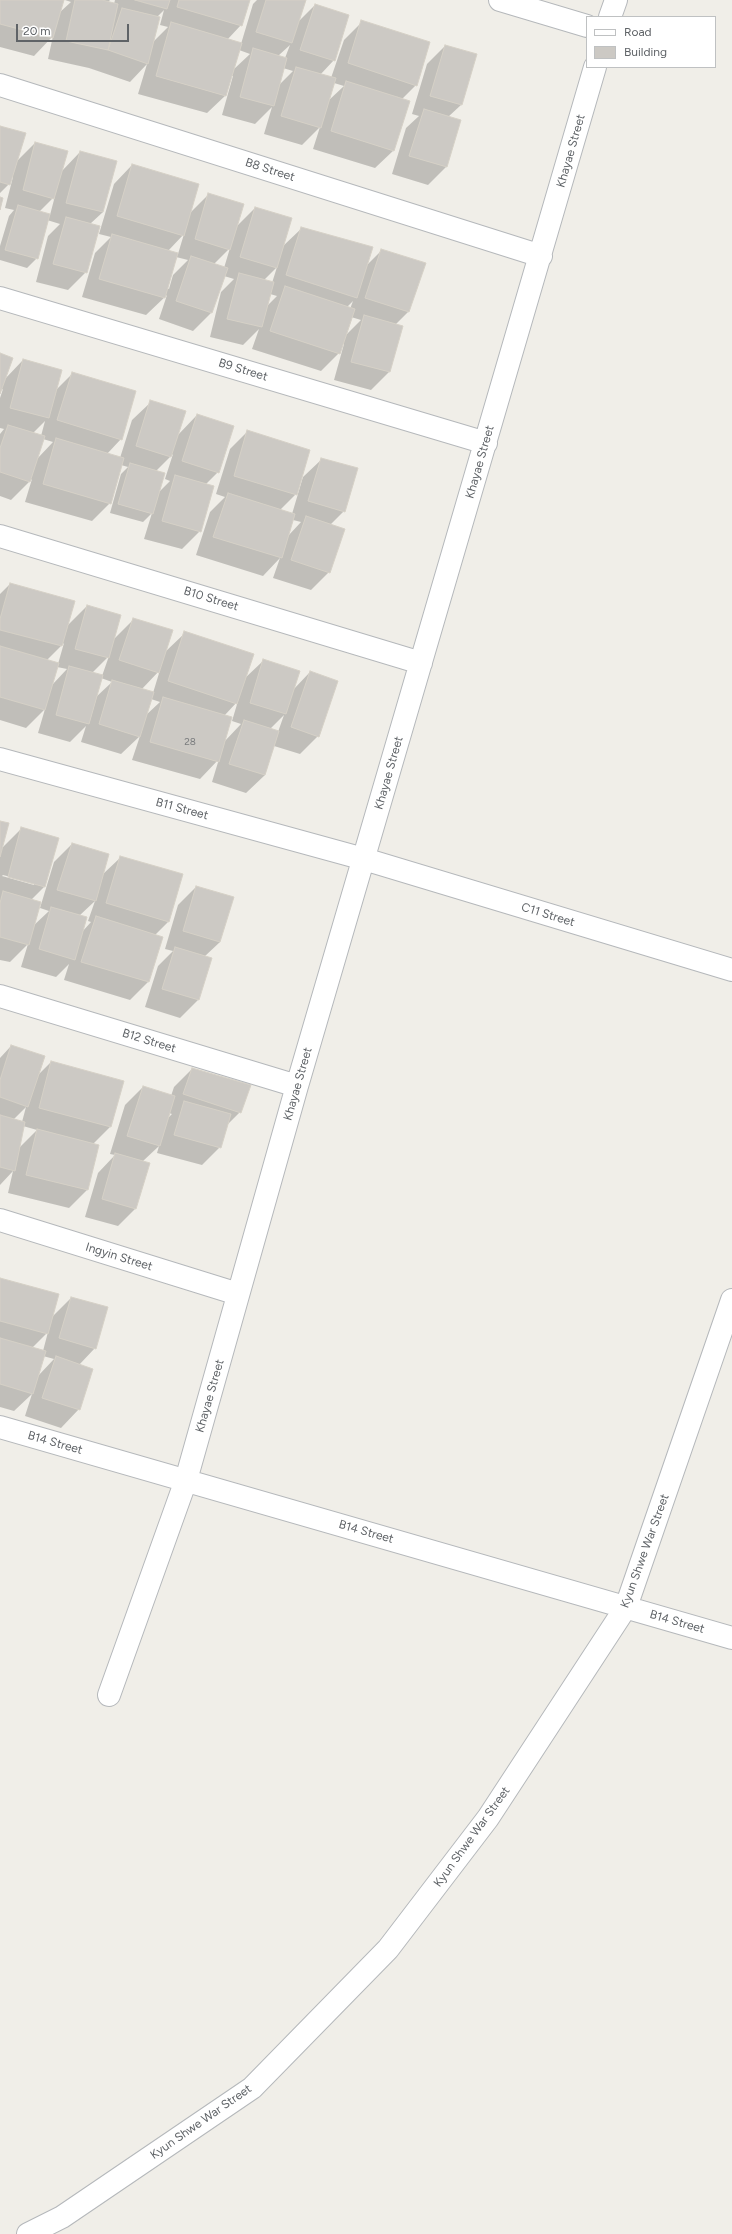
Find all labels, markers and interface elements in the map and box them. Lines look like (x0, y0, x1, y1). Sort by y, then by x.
scale bar (18, 16, 131, 42)
legend (586, 16, 716, 68)
text: 20 m (23, 24, 51, 38)
text: Road (624, 25, 652, 39)
text: Building (624, 45, 667, 59)
street label: Khayae Street (554, 113, 588, 189)
street label: B8 Street (243, 155, 297, 185)
street label: B9 Street (217, 356, 269, 384)
street label: Khayae Street (463, 424, 497, 500)
street label: B10 Street (182, 584, 240, 614)
street label: Khayae Street (372, 735, 406, 811)
house number: 28 (184, 736, 196, 748)
street label: B11 Street (154, 795, 210, 823)
street label: C11 Street (520, 900, 576, 930)
street label: B12 Street (120, 1026, 178, 1056)
street label: Khayae Street (281, 1046, 315, 1122)
street label: Ingyin Street (84, 1240, 154, 1274)
street label: Khayae Street (193, 1358, 227, 1434)
street label: B14 Street (26, 1428, 84, 1458)
street label: Kyun Shwe War Street (618, 1492, 672, 1610)
street label: B14 Street (337, 1517, 395, 1547)
street label: B14 Street (648, 1607, 706, 1637)
street label: Kyun Shwe War Street (431, 1784, 513, 1890)
street label: Kyun Shwe War Street (148, 2082, 254, 2162)

